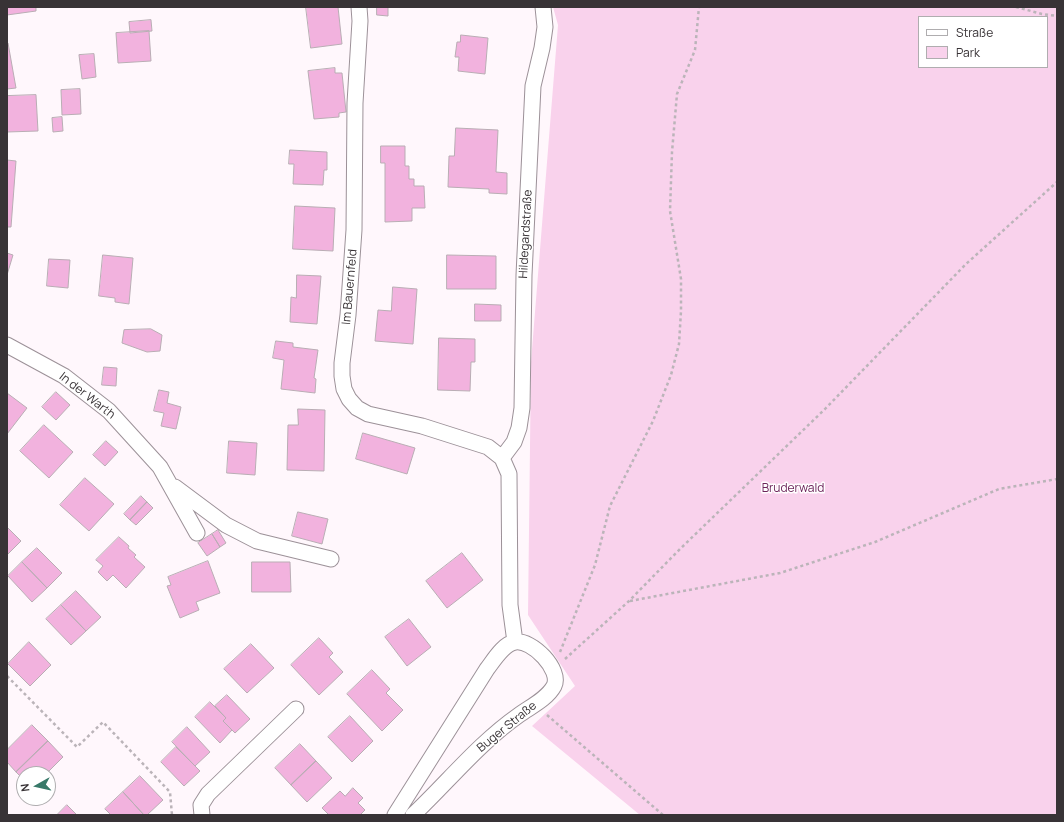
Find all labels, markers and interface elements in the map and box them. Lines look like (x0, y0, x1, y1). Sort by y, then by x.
legend (918, 16, 1048, 68)
text: Straße (956, 24, 993, 41)
text: Park (956, 44, 980, 61)
street label: Hildegardstraße (516, 189, 536, 279)
street label: Im Bauernfeld (340, 249, 360, 325)
street label: In der Warth (56, 370, 118, 422)
park label: Bruderwald (762, 482, 824, 496)
street label: Buger Straße (474, 699, 540, 755)
north arrow (16, 766, 56, 806)
text: N (17, 783, 33, 793)

